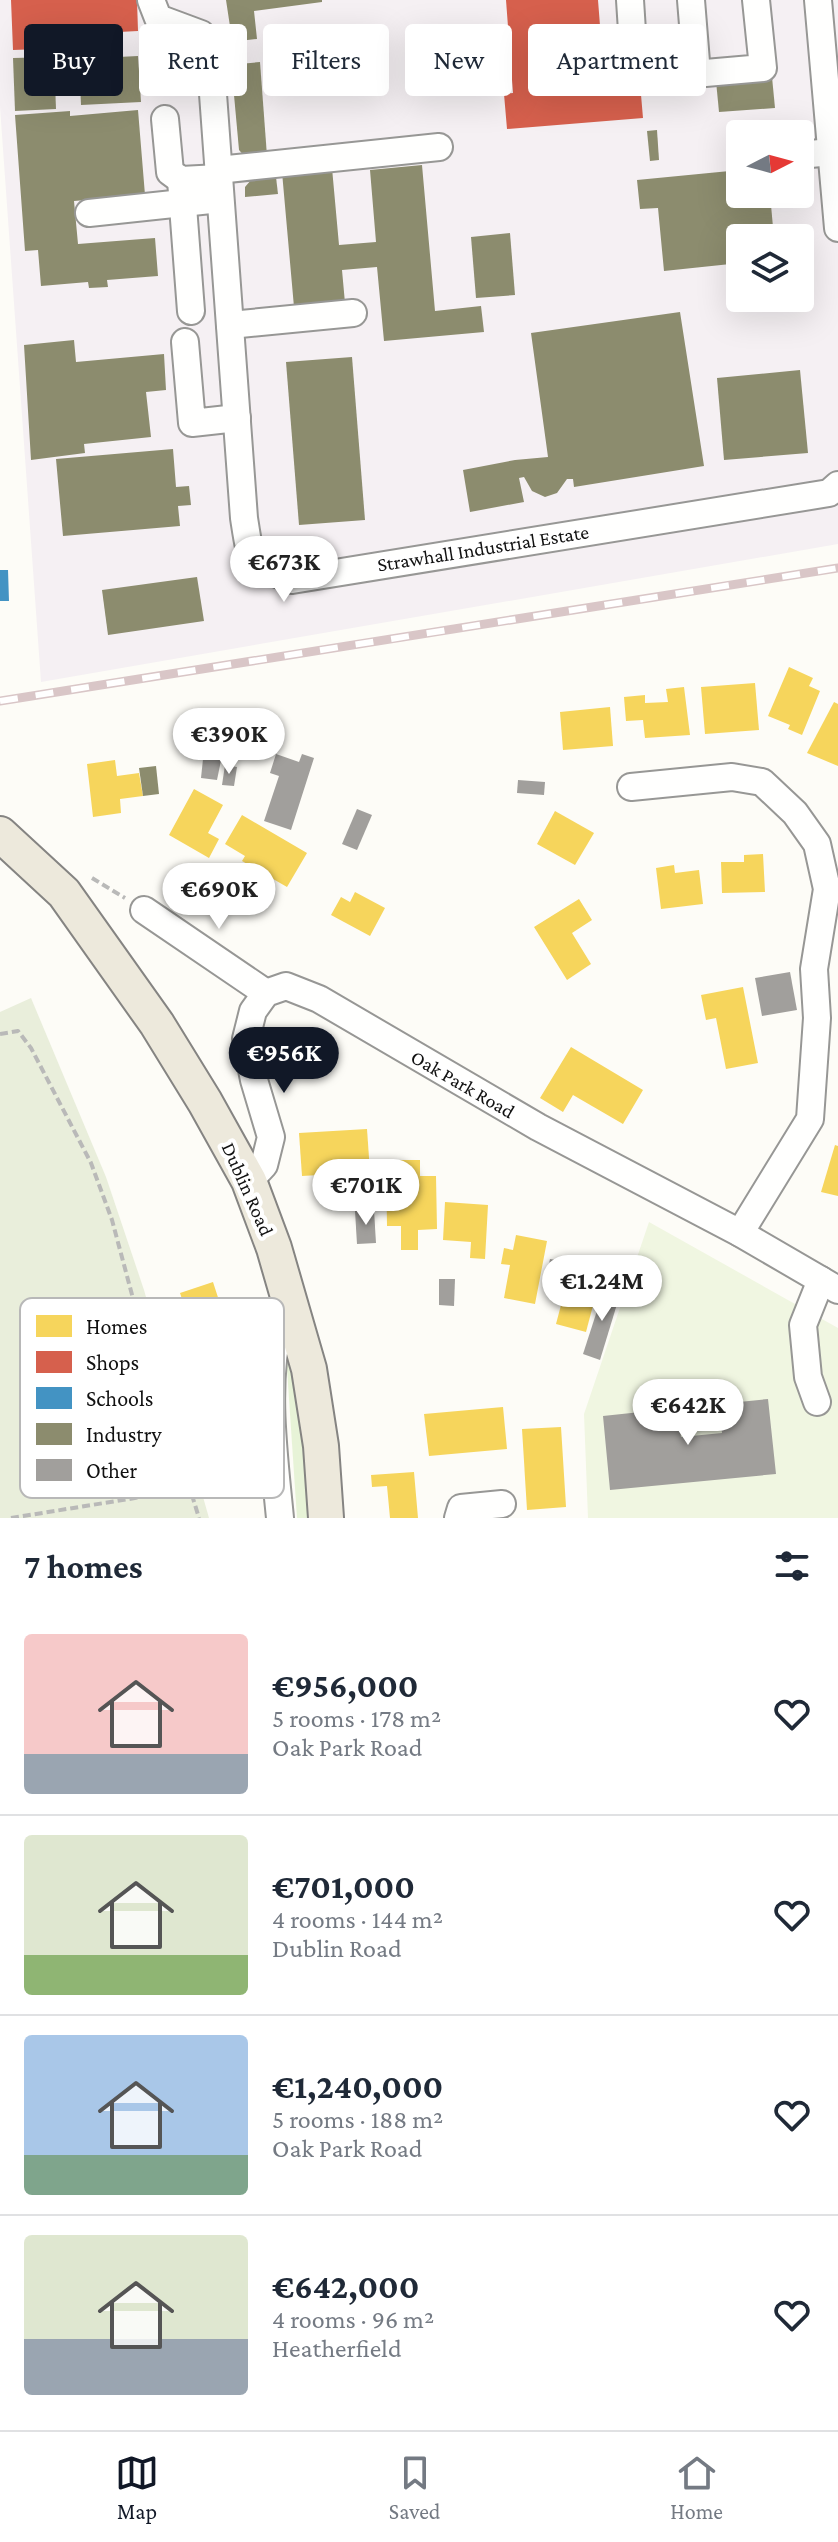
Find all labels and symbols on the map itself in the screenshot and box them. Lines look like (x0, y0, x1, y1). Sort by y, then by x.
north arrow (726, 120, 814, 208)
street label: Strawhall Industrial Estate (376, 520, 590, 576)
pin: €673K (228, 536, 340, 604)
pin: €390K (173, 708, 285, 776)
pin: €690K (163, 863, 275, 931)
pin: €956K (228, 1027, 340, 1095)
street label: Oak Park Road (407, 1046, 519, 1123)
street label: Dublin Road (218, 1139, 279, 1239)
pin: €701K (310, 1159, 422, 1227)
pin: €1.24M (537, 1255, 667, 1323)
legend (20, 1298, 284, 1498)
text: Homes (86, 1314, 147, 1339)
text: Shops (86, 1350, 139, 1375)
pin: €642K (632, 1379, 744, 1447)
text: Schools (86, 1386, 153, 1411)
text: Industry (86, 1422, 163, 1447)
text: Other (86, 1458, 138, 1483)

